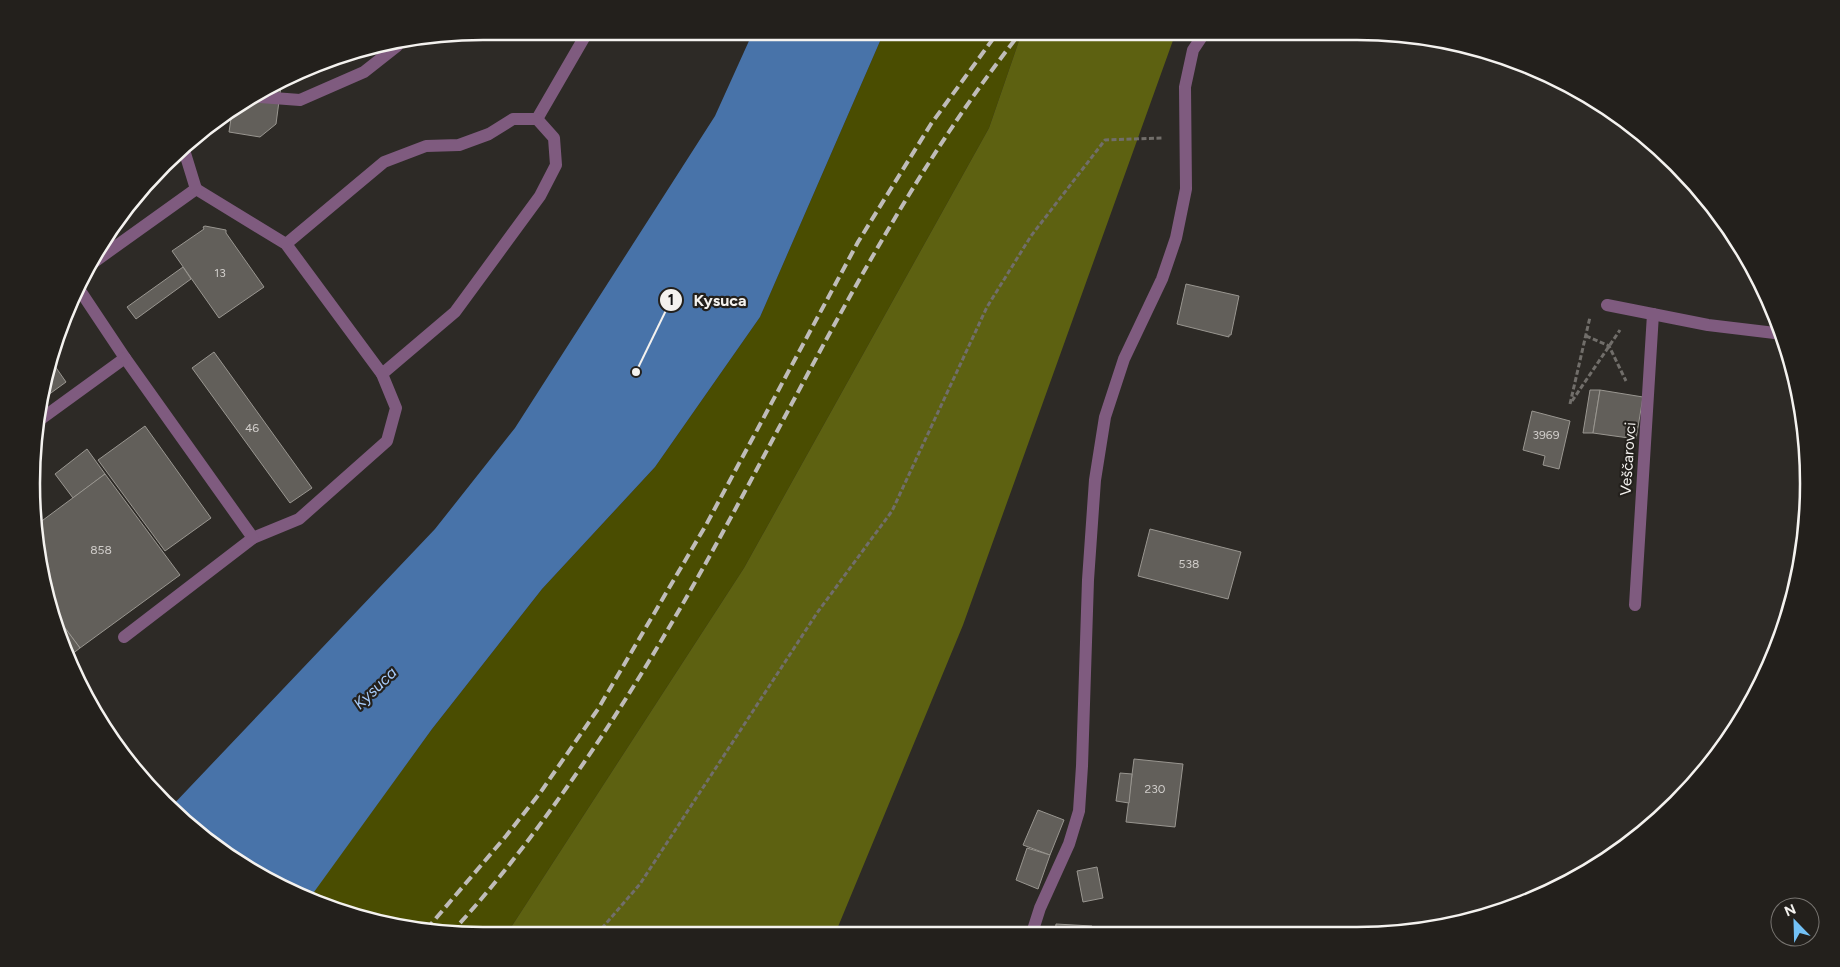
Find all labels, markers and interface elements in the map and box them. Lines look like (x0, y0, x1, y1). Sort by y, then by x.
house number: 13 (214, 266, 226, 280)
callout: Kysuca (658, 284, 757, 315)
text: 1 (668, 291, 674, 309)
text: Kysuca (693, 291, 747, 310)
house number: 46 (245, 421, 259, 435)
street label: Veščarovci (1616, 422, 1640, 496)
house number: 3969 (1533, 428, 1560, 442)
house number: 858 (90, 543, 112, 557)
house number: 538 (1179, 557, 1199, 571)
water label: Kysuca (349, 663, 401, 713)
house number: 230 (1145, 782, 1166, 796)
north arrow (1770, 897, 1820, 947)
text: N (1782, 901, 1798, 920)

